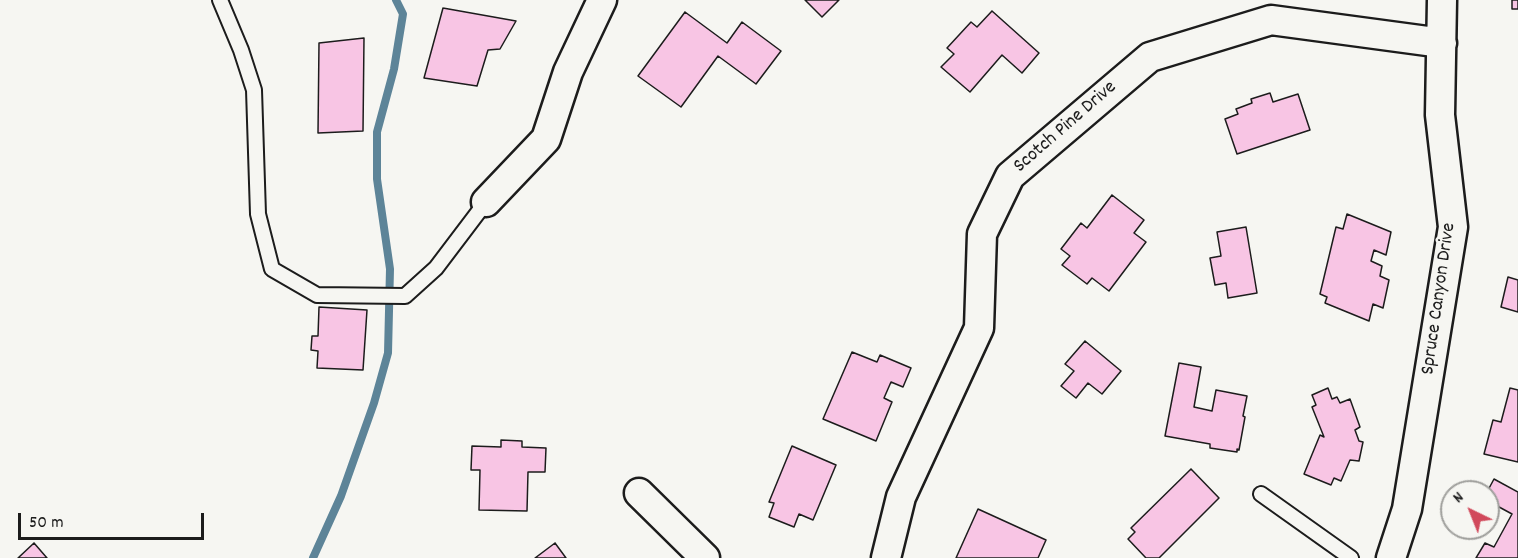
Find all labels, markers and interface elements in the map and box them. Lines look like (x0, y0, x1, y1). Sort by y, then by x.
street label: Scotch Pine Drive (1010, 77, 1122, 179)
street label: Spruce Canyon Drive (1417, 221, 1463, 377)
north arrow (1440, 480, 1500, 540)
text: N (1448, 487, 1469, 509)
scale bar (21, 501, 207, 539)
text: 50 m (29, 511, 64, 536)

